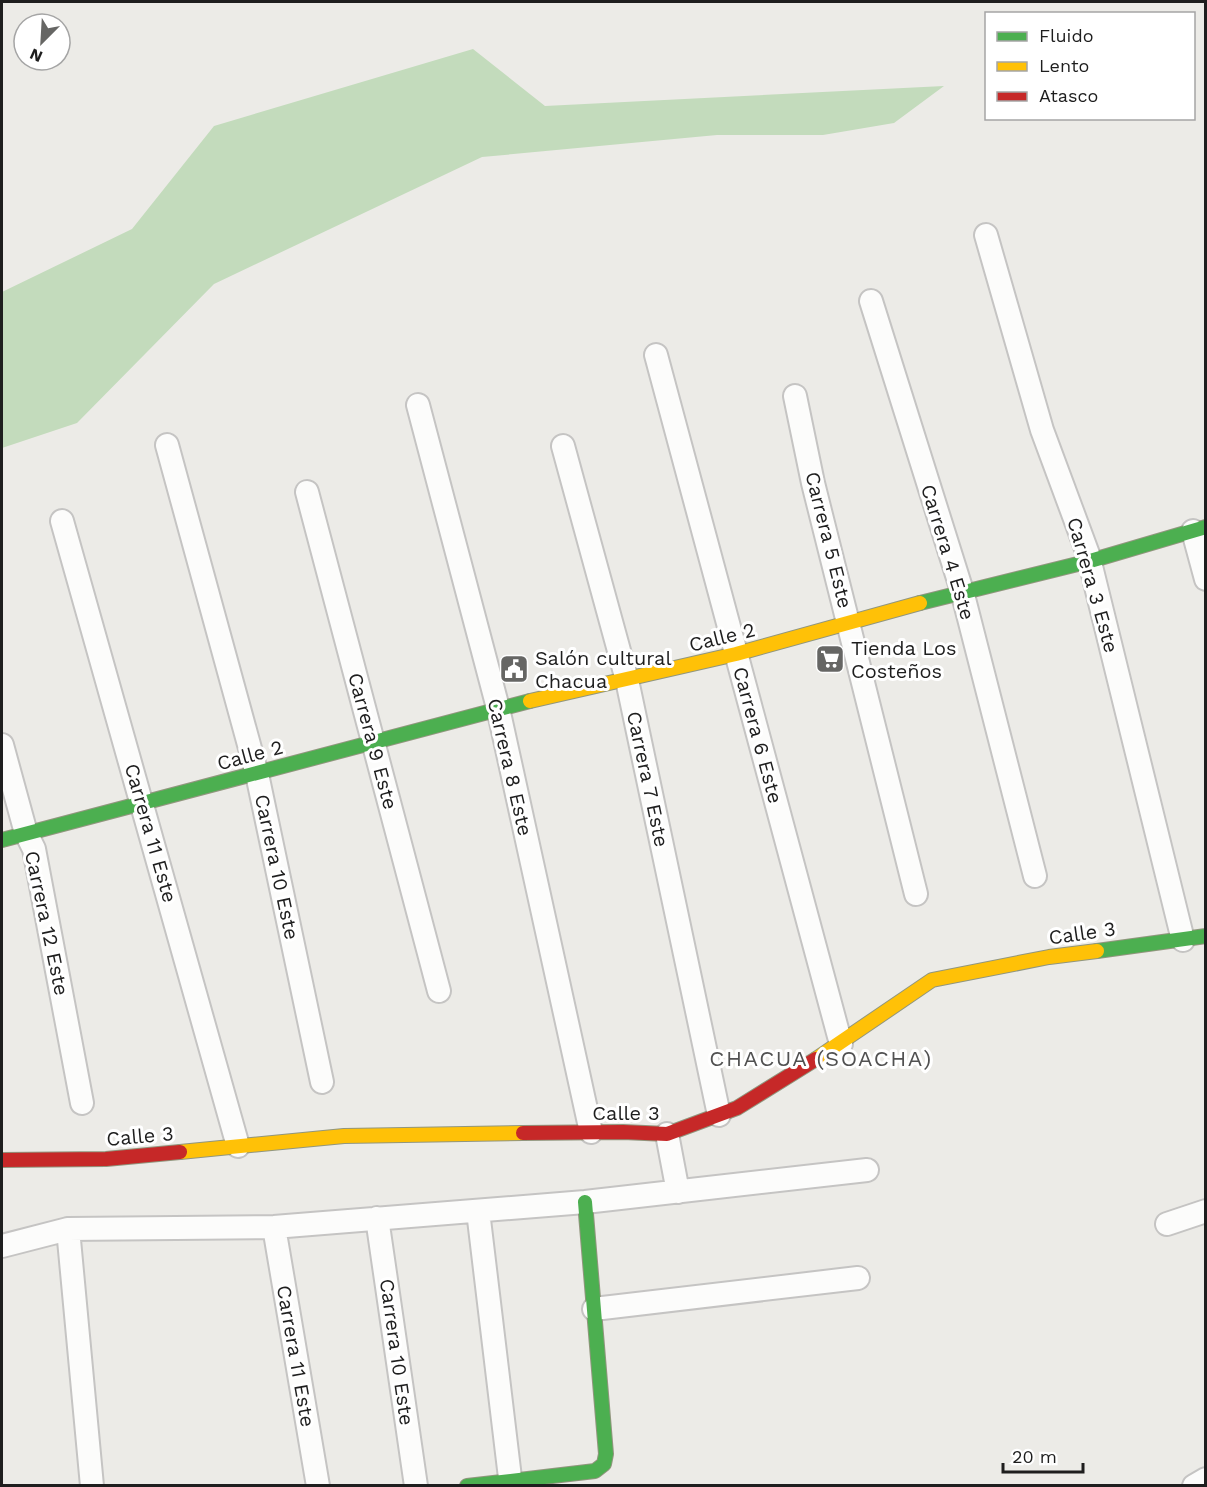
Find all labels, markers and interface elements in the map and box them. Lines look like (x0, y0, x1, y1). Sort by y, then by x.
north arrow (12, 12, 72, 72)
legend (985, 12, 1195, 120)
text: Fluido (1039, 25, 1093, 46)
text: N (27, 44, 45, 66)
text: Lento (1039, 55, 1089, 76)
text: Atasco (1039, 85, 1098, 106)
street label: Carrera 5 Este (800, 469, 858, 611)
street label: Carrera 4 Este (916, 481, 980, 623)
street label: Carrera 3 Este (1062, 514, 1124, 656)
street label: Calle 2 (686, 617, 758, 657)
place label: Tienda Los Costeños (851, 636, 956, 683)
supermarket icon: Tienda Los Costeños (814, 643, 846, 675)
place label: Salón cultural Chacua (535, 646, 672, 693)
public building icon: Salón cultural Chacua (498, 653, 530, 685)
street label: Carrera 6 Este (728, 664, 788, 806)
street label: Carrera 9 Este (343, 670, 403, 812)
street label: Carrera 8 Este (483, 696, 537, 838)
street label: Carrera 7 Este (622, 709, 674, 849)
street label: Calle 2 (214, 735, 286, 775)
street label: Carrera 11 Este (120, 761, 182, 905)
street label: Carrera 10 Este (250, 792, 304, 942)
street label: Carrera 12 Este (20, 848, 74, 998)
street label: Calle 3 (1047, 916, 1117, 950)
district label: CHACUA (SOACHA) (709, 1046, 933, 1071)
street label: Calle 3 (592, 1101, 660, 1125)
street label: Calle 3 (105, 1121, 175, 1151)
street label: Carrera 10 Este (375, 1277, 419, 1427)
street label: Carrera 11 Este (272, 1283, 320, 1429)
scale bar (1003, 1436, 1082, 1474)
text: 20 m (1012, 1446, 1057, 1467)

